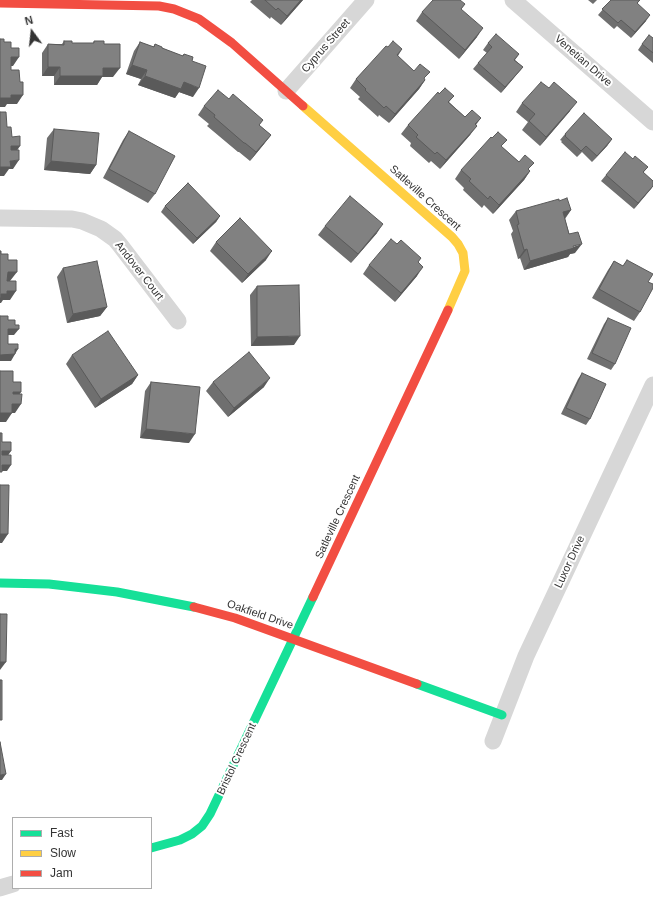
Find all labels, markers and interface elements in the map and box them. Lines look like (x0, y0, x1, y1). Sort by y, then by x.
north arrow (12, 12, 52, 52)
text: N (23, 14, 34, 27)
street label: Cyprus Street (299, 16, 353, 76)
street label: Venetian Drive (552, 33, 614, 89)
street label: Satleville Crescent (387, 163, 463, 233)
street label: Andover Court (112, 239, 166, 303)
street label: Satleville Crescent (313, 473, 363, 561)
street label: Luxor Drive (552, 534, 588, 590)
street label: Oakfield Drive (225, 598, 295, 632)
street label: Bristol Crescent (215, 721, 259, 797)
legend (12, 817, 152, 889)
text: Fast (50, 826, 73, 840)
text: Slow (50, 846, 76, 860)
text: Jam (50, 866, 73, 880)

